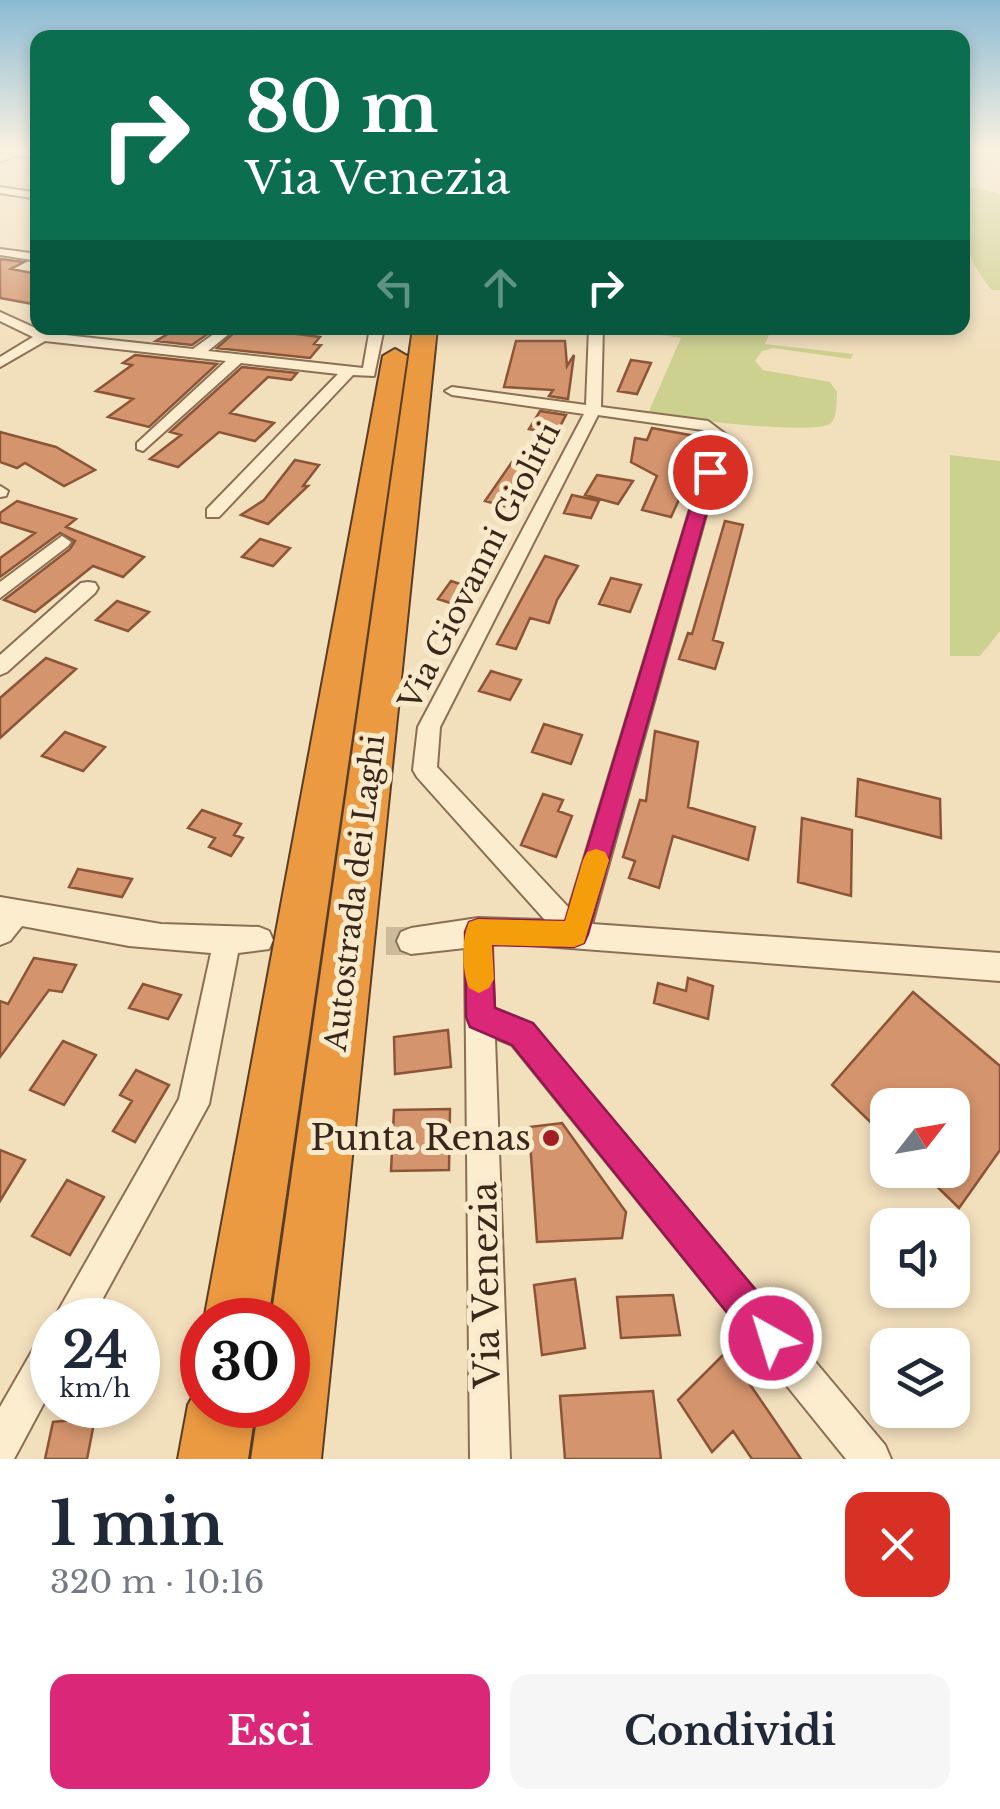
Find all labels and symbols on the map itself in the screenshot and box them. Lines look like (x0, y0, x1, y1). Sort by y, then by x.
street label: Via Giovanni Giolitti (391, 416, 568, 716)
pin (668, 430, 753, 515)
street label: Autostrada dei Laghi (317, 733, 392, 1054)
north arrow (870, 1088, 970, 1188)
place label: Punta Renas (310, 1116, 531, 1159)
marker: Punta Renas (540, 1127, 562, 1149)
street label: Via Venezia (462, 1181, 509, 1389)
position arrow (719, 1286, 823, 1390)
speed limit sign: 30 (180, 1298, 310, 1428)

